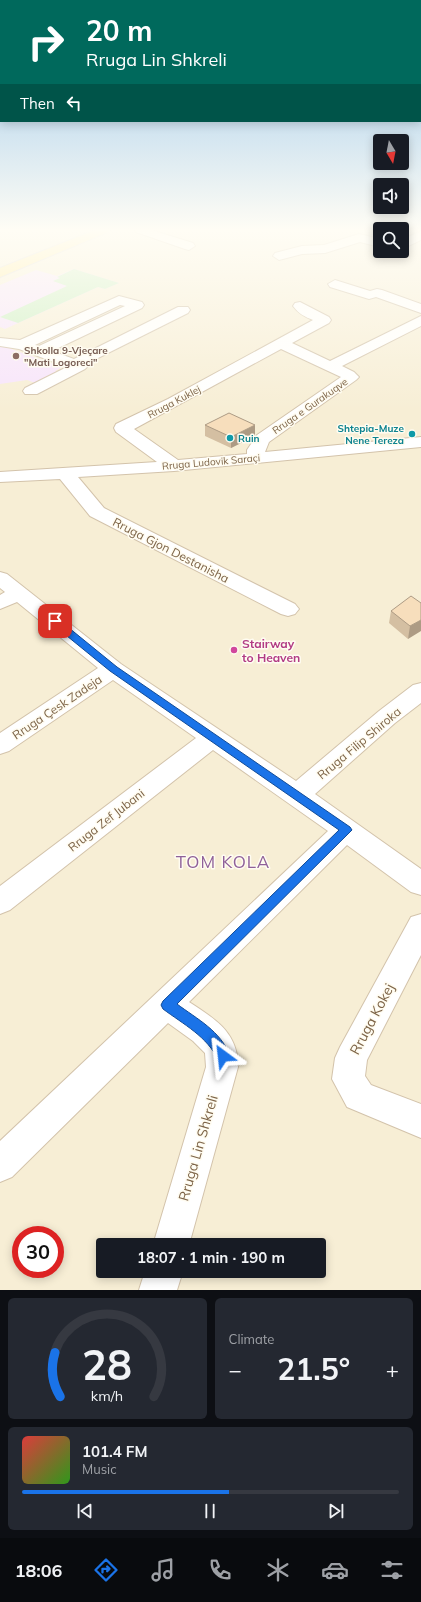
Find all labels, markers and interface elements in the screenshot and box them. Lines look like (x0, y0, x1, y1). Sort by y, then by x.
text: 20 m (86, 13, 152, 48)
icon: right (20, 16, 72, 68)
text: Rruga Lin Shkreli (86, 48, 227, 71)
icon: left (63, 92, 85, 114)
text: Then (20, 94, 55, 113)
north arrow (373, 134, 409, 170)
map controls (373, 134, 409, 258)
button: sound (373, 178, 409, 214)
button: search (373, 222, 409, 258)
place label: Shkolla 9-Vjeçare "Mati Logoreci" (24, 344, 108, 369)
marker: Shkolla 9-Vjeçare "Mati Logoreci" (11, 351, 21, 361)
street label: Rruga e Gurakuqve (270, 375, 350, 437)
street label: Rruga Kuklej (145, 383, 203, 421)
place label: Shtepia-Muze Nene Tereza (338, 422, 405, 447)
marker: Shtepia-Muze Nene Tereza (407, 429, 417, 439)
place label: Ruin (238, 432, 260, 445)
marker: Ruin (225, 433, 235, 443)
street label: Rruga Ludovik Saraçi (161, 451, 261, 473)
street label: Rruga Gjon Destanisha (110, 514, 232, 586)
pin (38, 604, 72, 638)
icon: arrive (44, 610, 66, 632)
place label: Stairway to Heaven (242, 636, 300, 665)
marker: Stairway to Heaven (229, 645, 239, 655)
street label: Rruga Çesk Zadeja (9, 671, 105, 743)
street label: Rruga Filip Shiroka (314, 704, 404, 782)
street label: Rruga Zef Jubani (65, 785, 147, 855)
district label: TOM KOLA (176, 851, 270, 872)
street label: Rruga Kokej (346, 980, 398, 1058)
position arrow (202, 1035, 244, 1077)
street label: Rruga Lin Shkreli (174, 1093, 222, 1203)
speed limit sign: 30 (12, 1226, 64, 1278)
text: 18:07 · 1 min · 190 m (137, 1248, 285, 1267)
text: Climate (229, 1331, 274, 1347)
text: 28 (82, 1337, 132, 1389)
text: 21.5° (277, 1350, 350, 1388)
text: − (229, 1356, 242, 1384)
text: + (386, 1356, 399, 1384)
text: km/h (91, 1386, 123, 1404)
text: 101.4 FM (82, 1442, 147, 1461)
text: Music (82, 1461, 117, 1477)
icon: previous (74, 1500, 96, 1522)
icon: pause (199, 1500, 221, 1522)
icon: next (325, 1500, 347, 1522)
icon: directions (92, 1556, 120, 1584)
icon: music (149, 1556, 177, 1584)
icon: phone (206, 1556, 234, 1584)
icon: climate (264, 1556, 292, 1584)
icon: car (321, 1556, 349, 1584)
icon: filters (378, 1556, 406, 1584)
text: 18:06 (15, 1559, 62, 1582)

